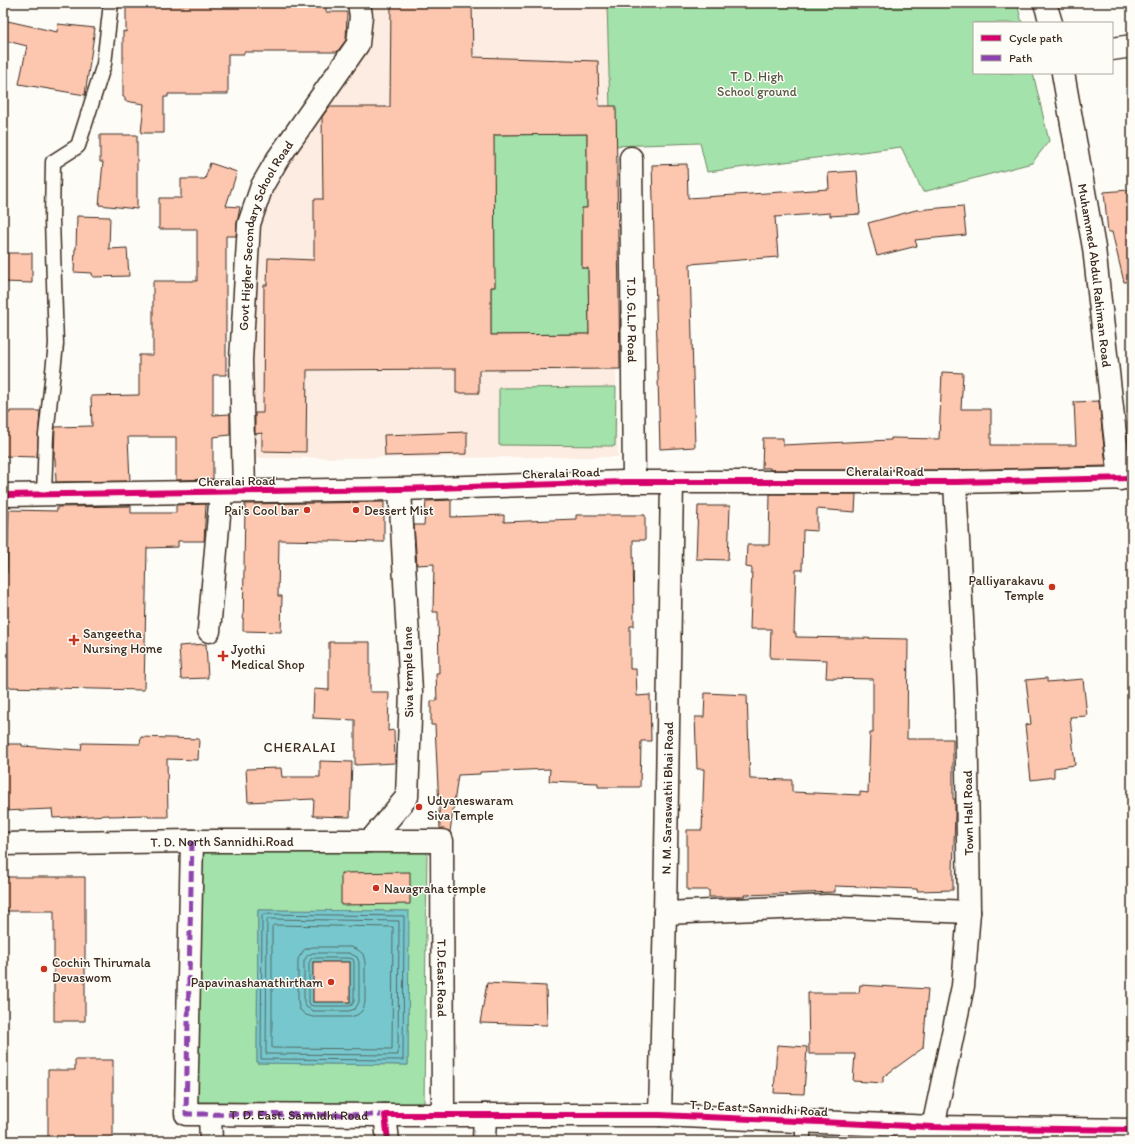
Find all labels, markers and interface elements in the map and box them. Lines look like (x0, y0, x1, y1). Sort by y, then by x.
legend (973, 22, 1113, 74)
text: Cycle path (1009, 31, 1063, 45)
text: Path (1009, 51, 1032, 65)
park label: T. D. High School ground (717, 69, 797, 99)
street label: Govt Higher Secondary School Road (235, 137, 296, 331)
street label: Muhammed Abdul Rahiman Road (1075, 182, 1115, 368)
street label: T.D. G.L.P Road (625, 277, 640, 363)
street label: Cheralai Road (522, 464, 600, 482)
street label: Cheralai Road (846, 464, 924, 479)
street label: Cheralai Road (198, 473, 276, 489)
place label: Pai's Cool bar (224, 503, 300, 518)
place label: Dessert Mist (364, 503, 434, 518)
marker: Pai's Cool bar (302, 505, 312, 515)
marker: Dessert Mist (351, 505, 361, 515)
place label: Palliyarakavu Temple (968, 573, 1044, 603)
marker: Palliyarakavu Temple (1047, 582, 1057, 592)
place label: Sangeetha Nursing Home (83, 626, 162, 656)
street label: Siva temple lane (400, 626, 416, 718)
marker: Sangeetha Nursing Home (68, 634, 80, 646)
place label: Jyothi Medical Shop (231, 642, 305, 672)
marker: Jyothi Medical Shop (218, 651, 228, 661)
street label: N. M. Saraswathi Bhai Road (658, 722, 676, 875)
district label: CHERALAI (263, 739, 337, 756)
street label: Town Hall Road (960, 770, 976, 856)
place label: Udyaneswaram Siva Temple (427, 793, 513, 823)
marker: Udyaneswaram Siva Temple (414, 802, 424, 812)
street label: T. D. North Sannidhi.Road (150, 833, 294, 849)
place label: Navagraha temple (384, 881, 486, 896)
marker: Navagraha temple (371, 883, 381, 893)
street label: T.D.East.Road (435, 939, 450, 1017)
place label: Cochin Thirumala Devaswom (52, 955, 151, 985)
marker: Cochin Thirumala Devaswom (39, 964, 49, 974)
place label: Papavinashanathirtham (191, 975, 323, 990)
marker: Papavinashanathirtham (326, 977, 336, 987)
street label: T. D. East. Sannidhi Road (689, 1097, 829, 1119)
street label: T. D. East. Sannidhi Road (229, 1107, 368, 1122)

